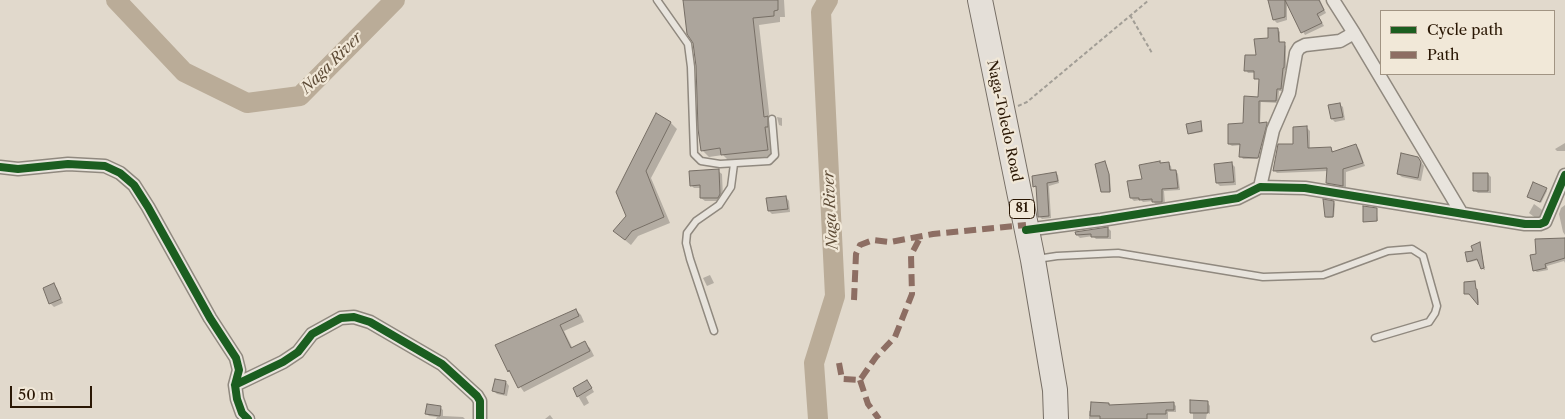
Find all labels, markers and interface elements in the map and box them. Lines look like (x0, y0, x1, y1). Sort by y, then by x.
legend (1380, 10, 1555, 75)
text: Cycle path (1427, 20, 1503, 39)
water label: Naga River (298, 29, 366, 97)
text: Path (1427, 45, 1459, 64)
street label: Naga-Toledo Road (983, 59, 1025, 183)
water label: Naga River (820, 170, 842, 250)
road number: 81 (1010, 200, 1034, 218)
scale bar (12, 376, 95, 408)
text: 50 m (18, 385, 54, 404)

